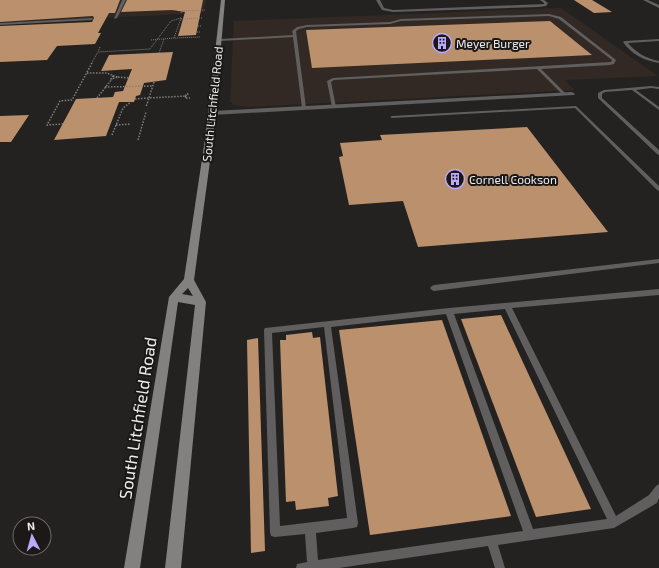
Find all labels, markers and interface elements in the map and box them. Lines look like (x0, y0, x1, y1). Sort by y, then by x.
building icon: Meyer Burger (431, 32, 453, 54)
place label: Meyer Burger (456, 36, 530, 50)
street label: South Litchfield Road (199, 46, 225, 162)
building icon: Cornell Cookson (444, 168, 466, 190)
place label: Cornell Cookson (469, 172, 557, 186)
street label: South Litchfield Road (114, 336, 160, 500)
north arrow (12, 516, 52, 556)
text: N (26, 519, 36, 532)

